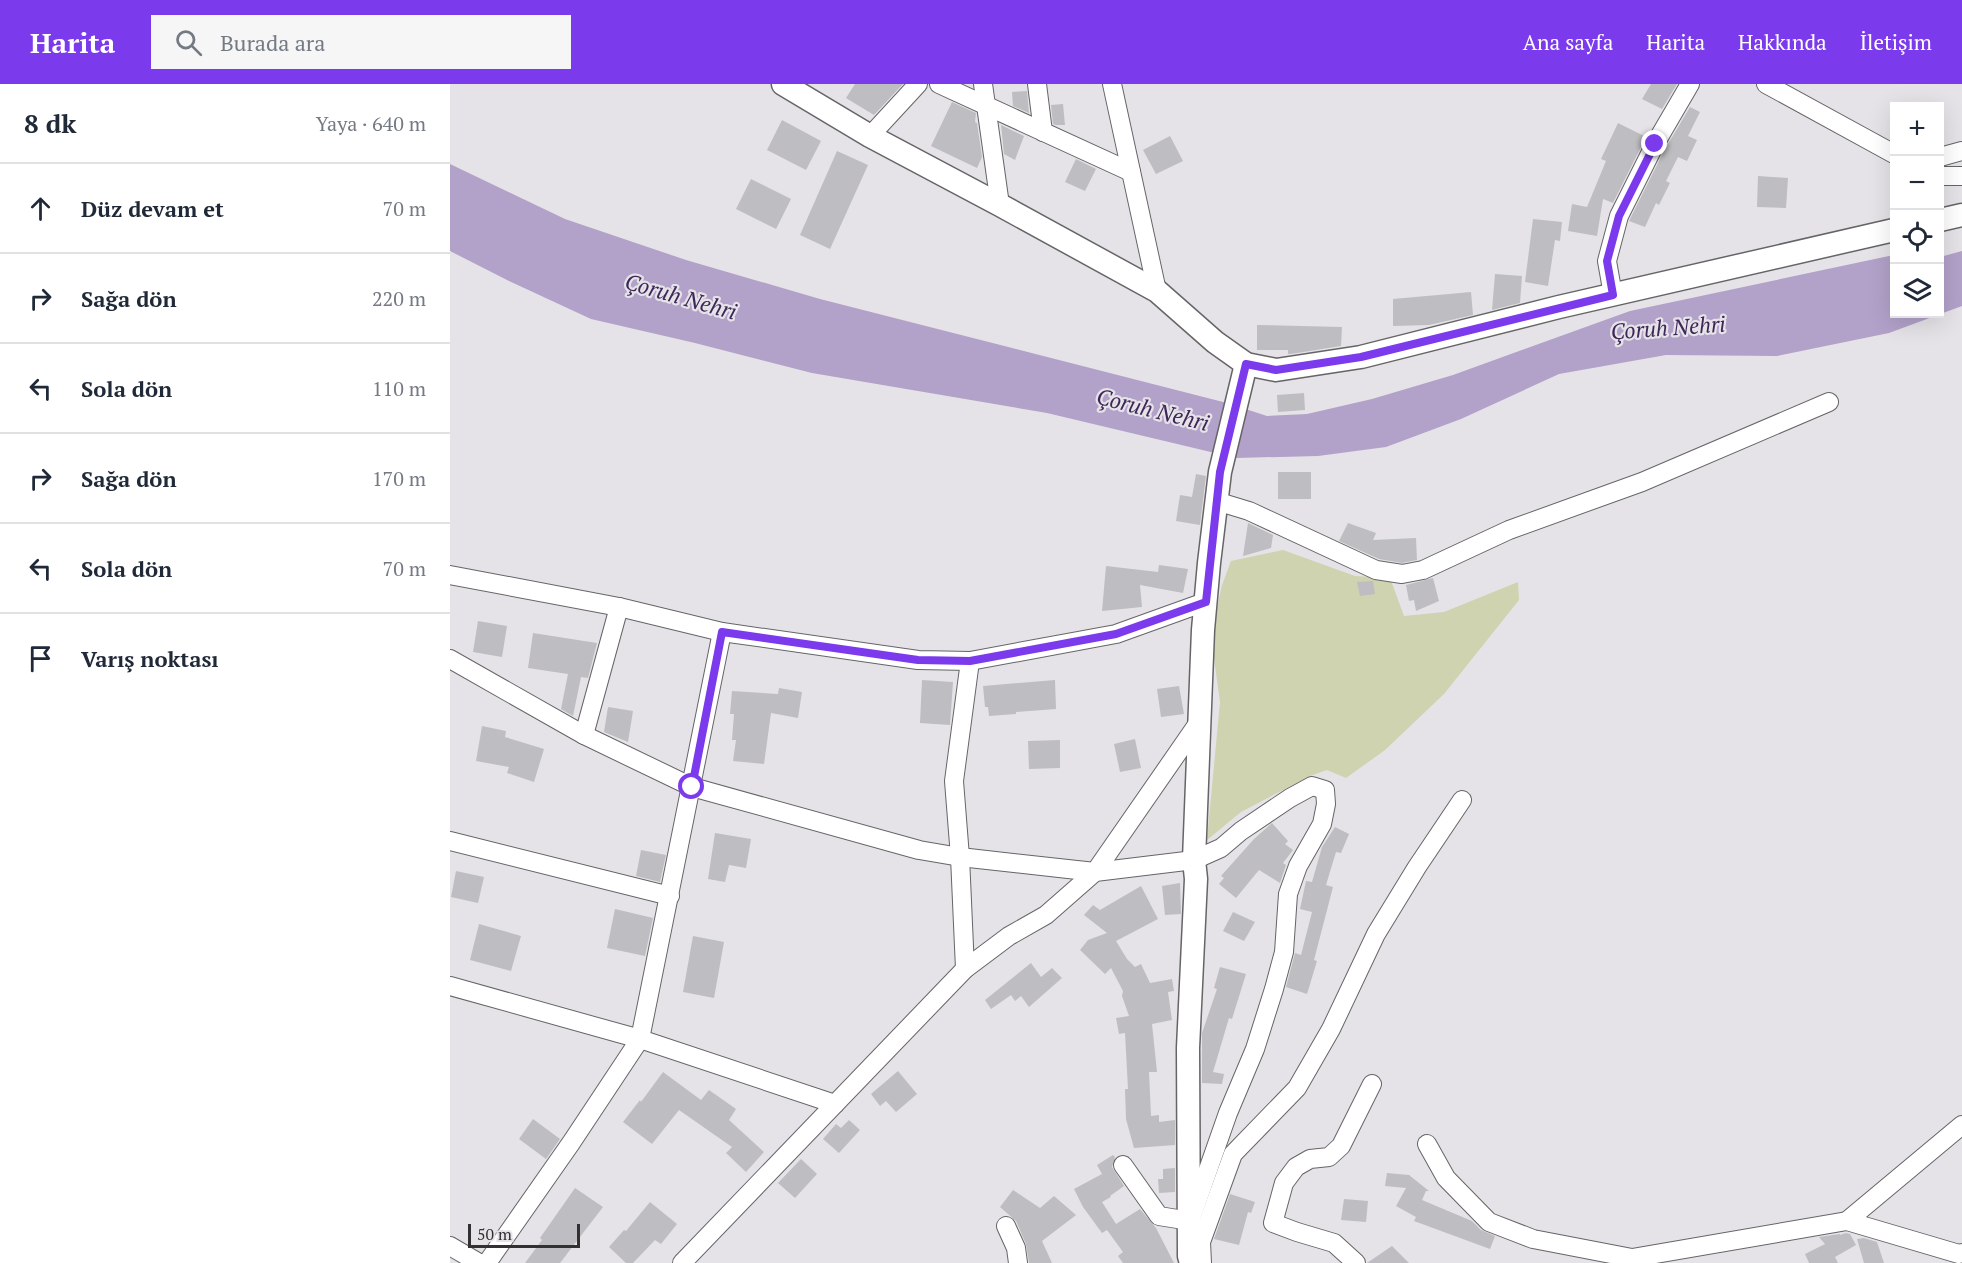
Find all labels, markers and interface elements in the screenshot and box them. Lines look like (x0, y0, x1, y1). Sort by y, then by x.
search box (151, 15, 571, 69)
text: Harita (30, 24, 115, 61)
icon: search (172, 26, 205, 59)
text: Burada ara (220, 28, 325, 57)
text: Ana sayfa (1523, 28, 1613, 56)
text: Harita (1646, 28, 1705, 56)
text: Hakkında (1738, 28, 1827, 56)
text: İletişim (1860, 28, 1932, 56)
map controls (1890, 102, 1944, 318)
button: + (1890, 102, 1944, 156)
text: 8 dk (24, 106, 76, 140)
text: Yaya · 640 m (316, 110, 426, 137)
route end (1641, 130, 1667, 156)
button: − (1890, 156, 1944, 210)
icon: ahead (24, 192, 57, 225)
text: Düz devam et (81, 194, 224, 223)
text: 70 m (383, 195, 426, 222)
button: locate (1890, 210, 1944, 264)
button: layers (1890, 264, 1944, 318)
water label: Çoruh Nehri (622, 266, 740, 326)
icon: right (24, 282, 57, 315)
text: Sağa dön (81, 284, 177, 313)
text: 220 m (372, 285, 426, 312)
water label: Çoruh Nehri (1610, 309, 1726, 345)
icon: left (24, 372, 57, 405)
text: Sola dön (81, 374, 172, 403)
text: 110 m (372, 375, 426, 402)
water label: Çoruh Nehri (1094, 381, 1212, 437)
icon: right (24, 462, 57, 495)
text: Sağa dön (81, 464, 177, 493)
text: 170 m (372, 465, 426, 492)
icon: left (24, 552, 57, 585)
text: Sola dön (81, 554, 172, 583)
text: 70 m (383, 555, 426, 582)
icon: arrive (24, 642, 57, 675)
text: Varış noktası (81, 644, 219, 673)
route start (678, 773, 704, 799)
scale bar (468, 1221, 580, 1248)
text: 50 m (477, 1223, 512, 1245)

